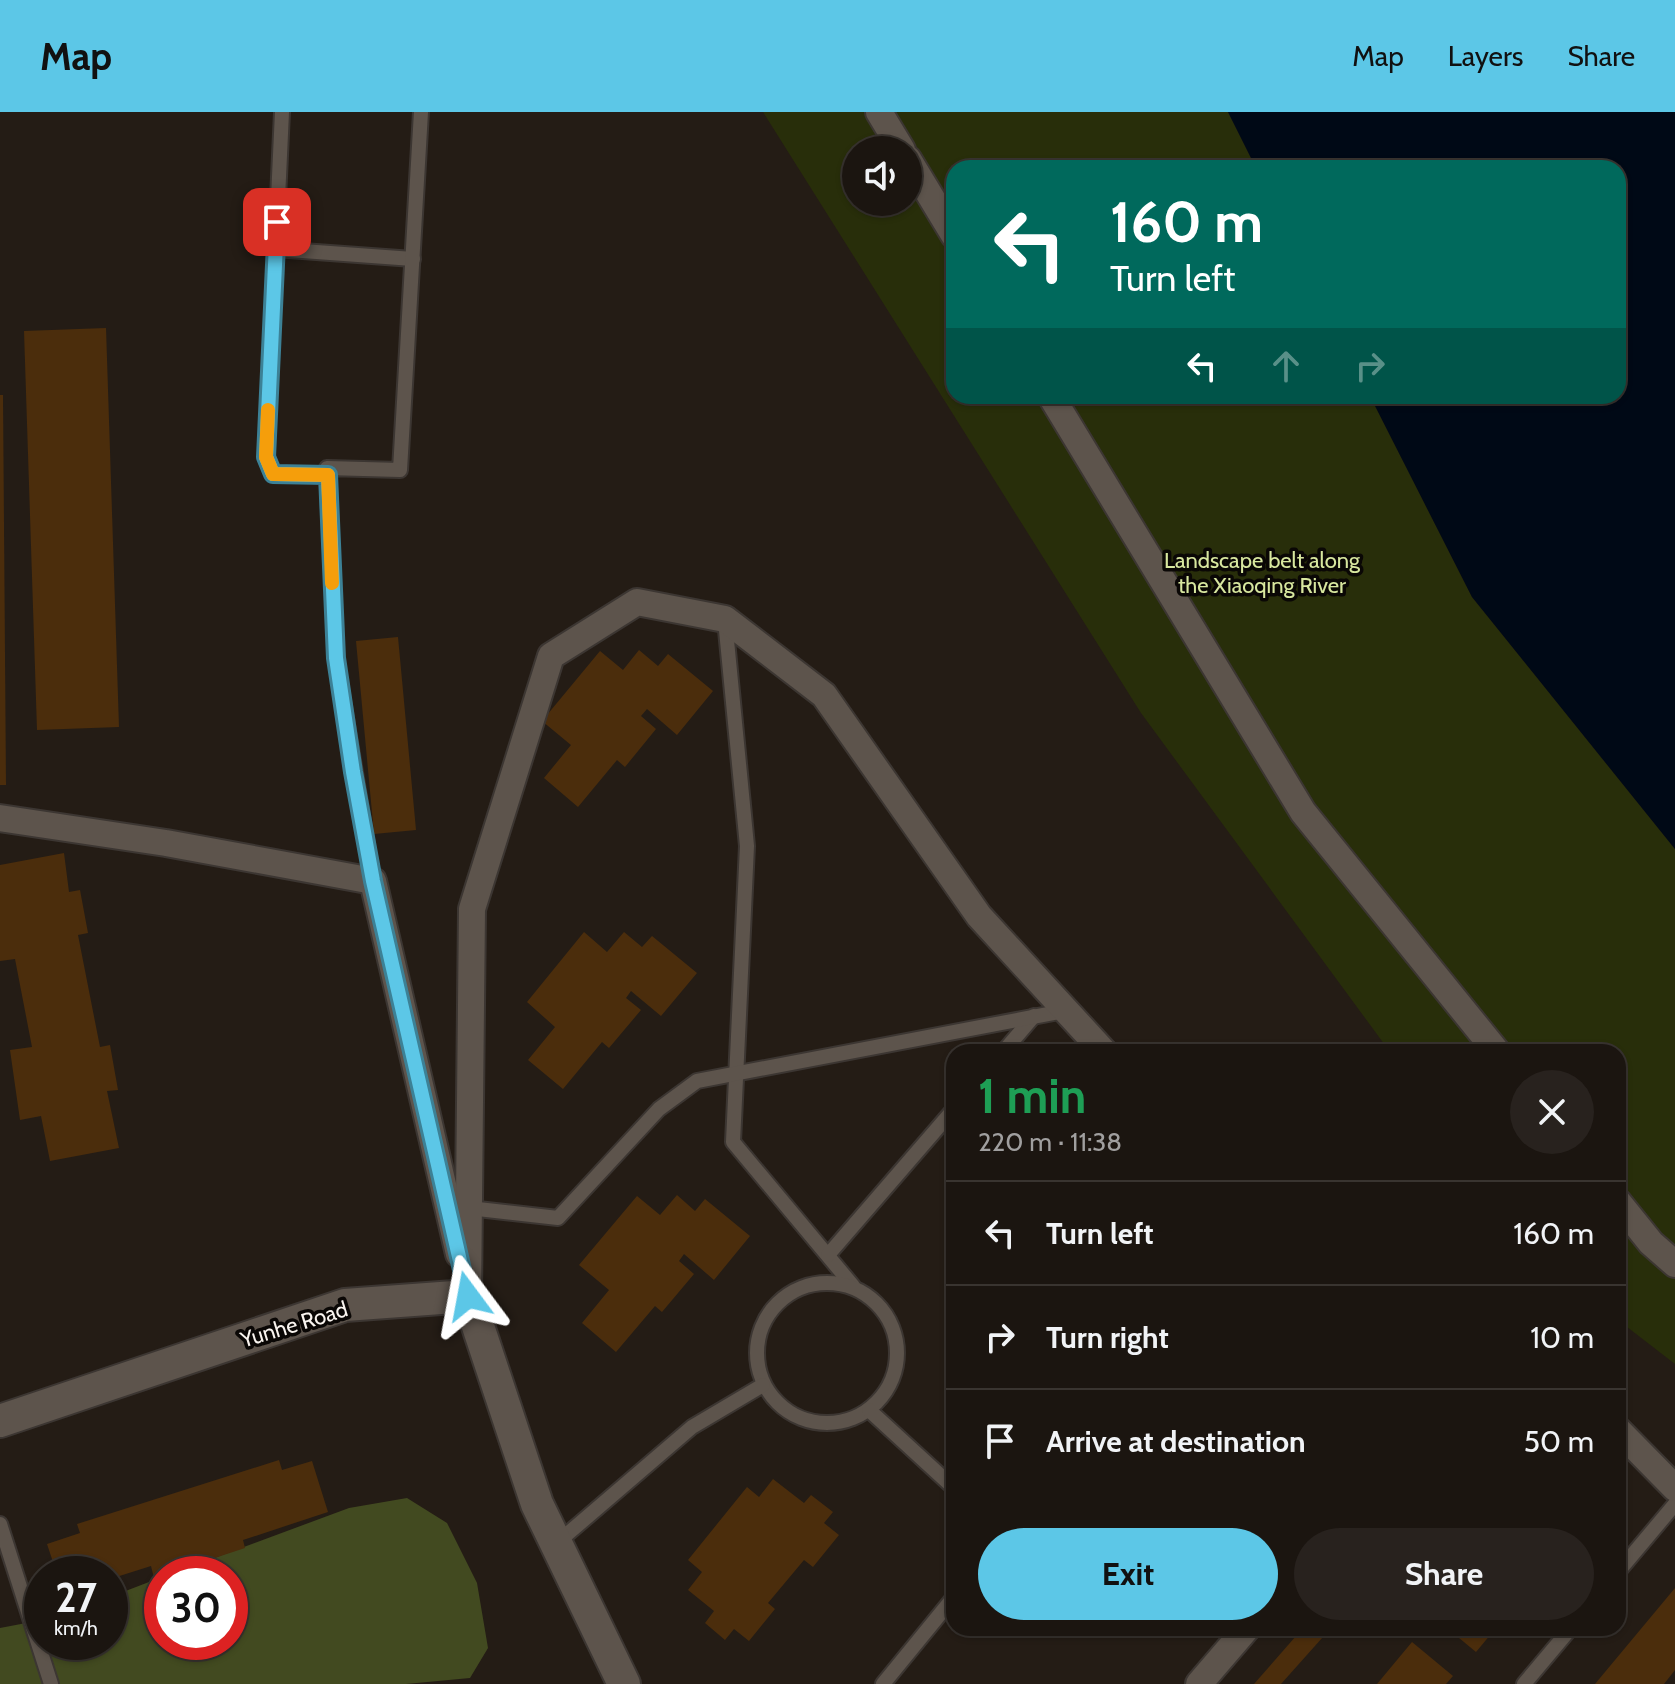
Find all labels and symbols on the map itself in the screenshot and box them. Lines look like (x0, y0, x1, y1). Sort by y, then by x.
pin (243, 188, 311, 256)
park label: Landscape belt along the Xiaoqing River (1164, 547, 1361, 599)
position arrow (426, 1254, 510, 1338)
street label: Yunhe Road (236, 1295, 351, 1354)
speed limit sign: 30 (144, 1556, 248, 1660)

